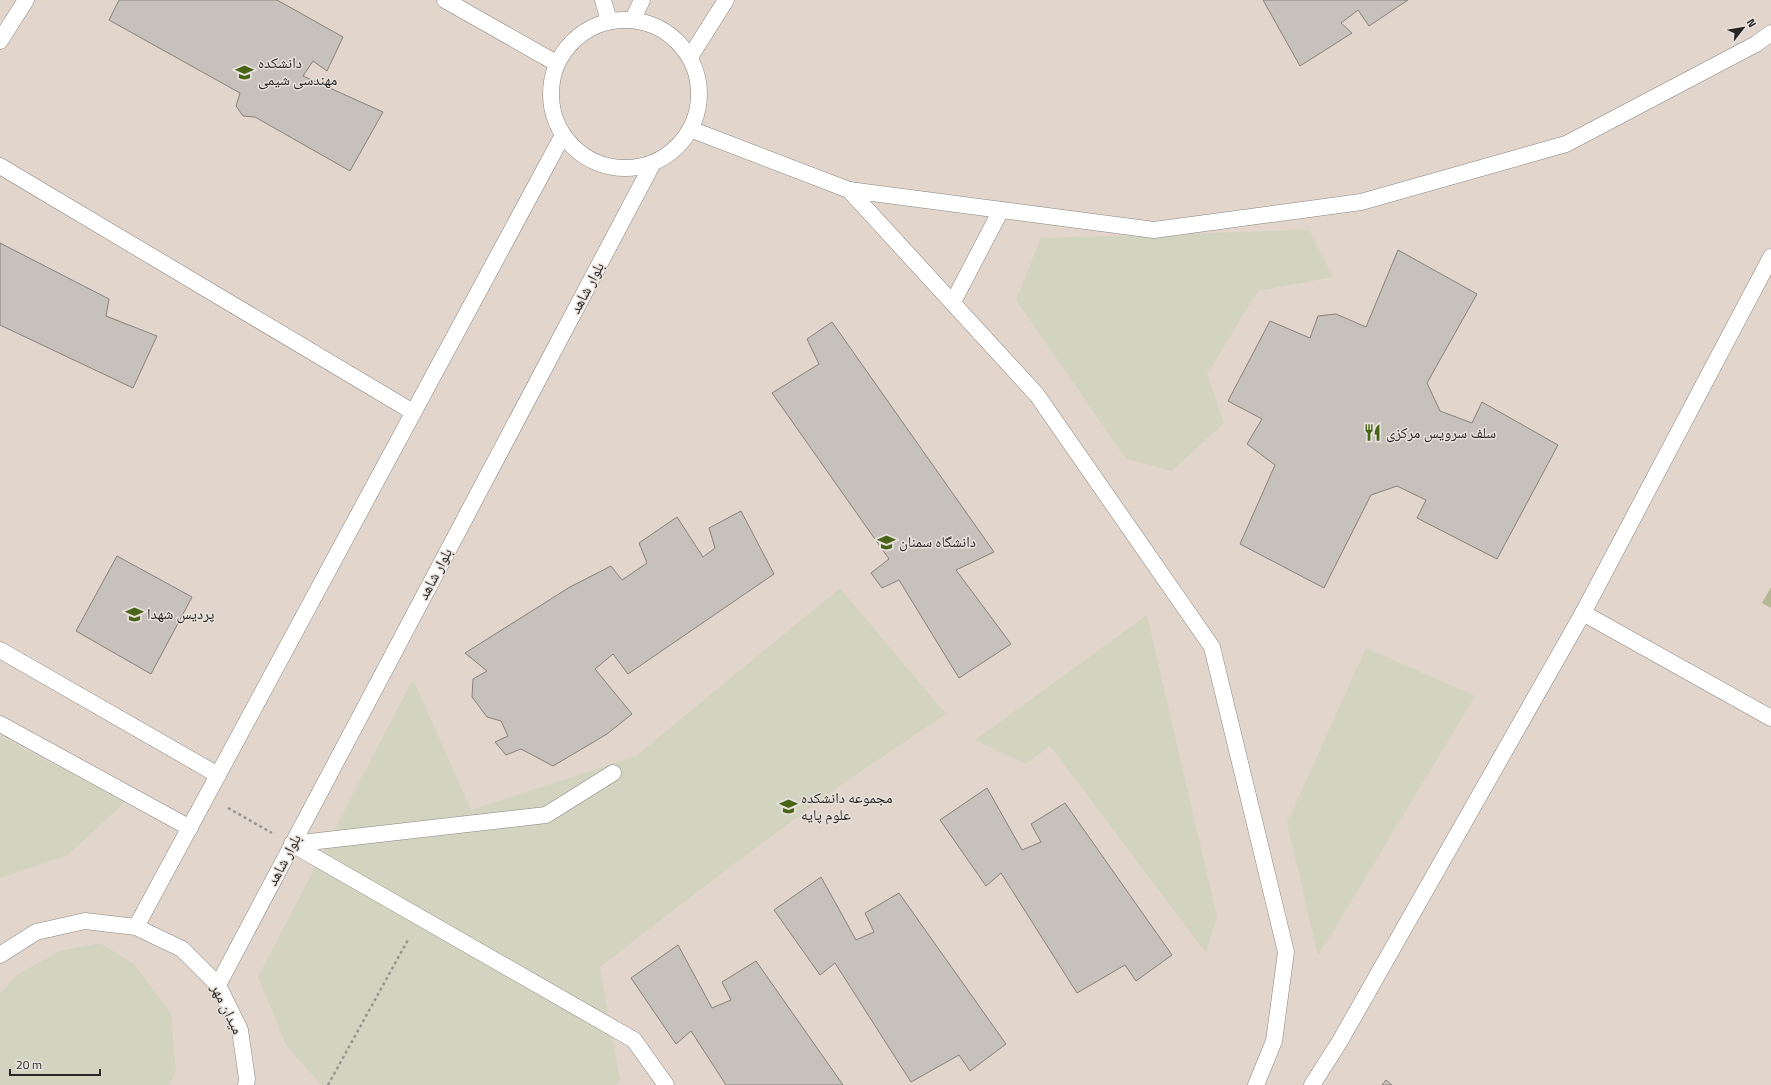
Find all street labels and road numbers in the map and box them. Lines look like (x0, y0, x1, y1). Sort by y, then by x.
street label: بلوار شاهد (563, 258, 610, 318)
street label: بلوار شاهد (411, 544, 458, 604)
street label: بلوار شاهد (260, 830, 307, 890)
street label: میدان مهر (205, 979, 250, 1038)

